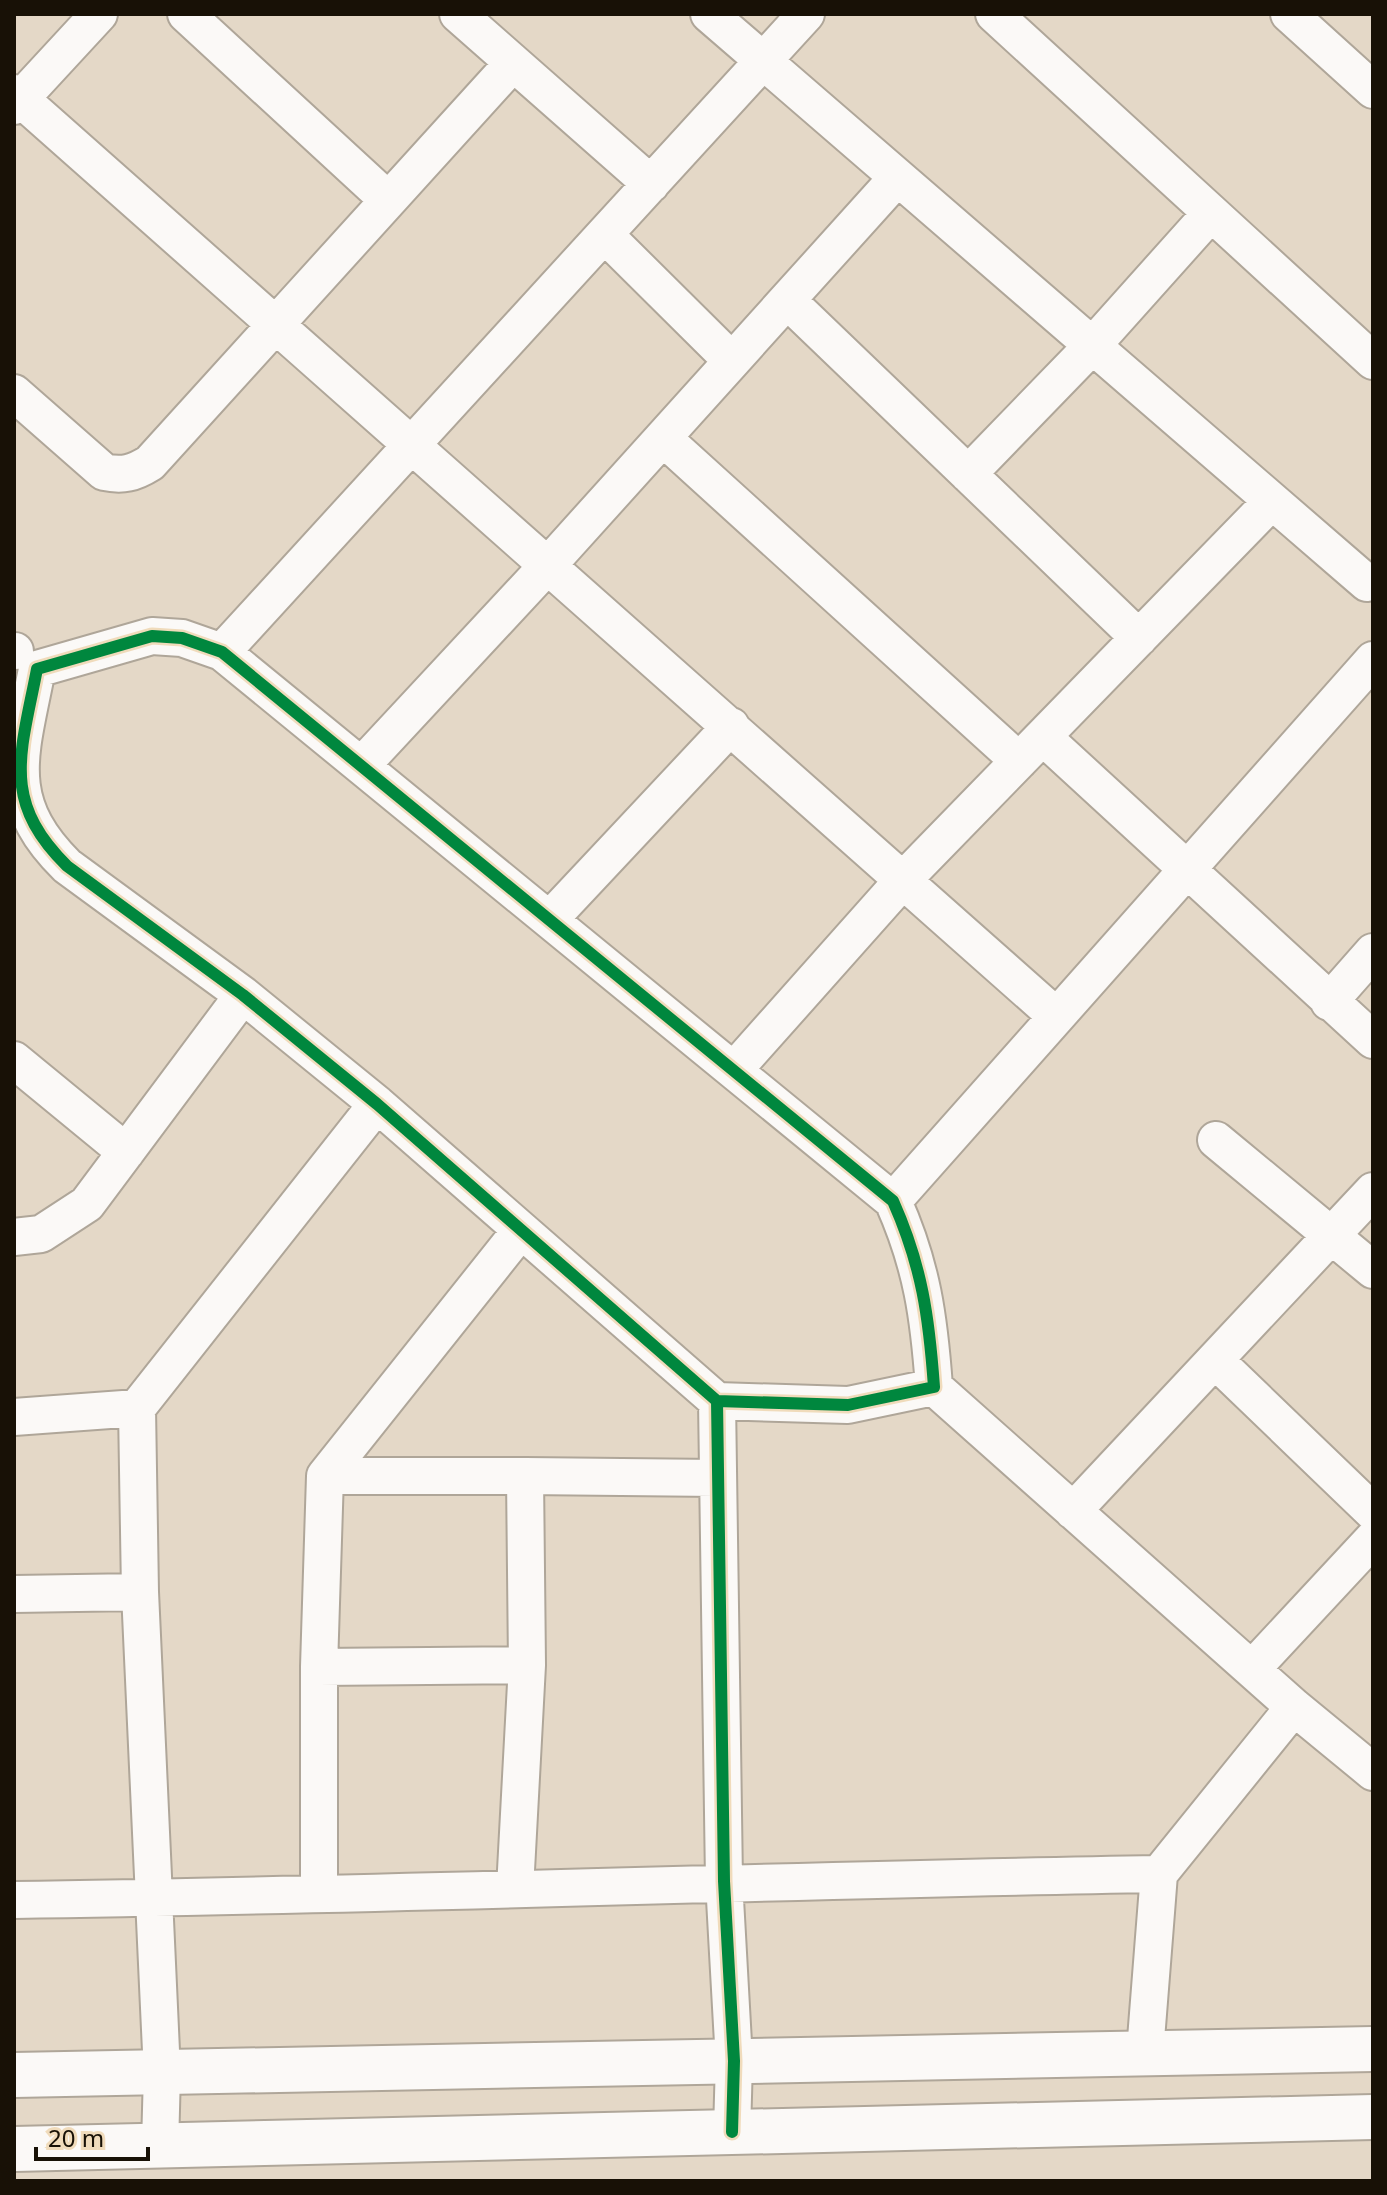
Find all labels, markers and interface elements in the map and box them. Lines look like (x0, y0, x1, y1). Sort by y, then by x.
scale bar (36, 2111, 148, 2161)
text: 20 m (48, 2121, 104, 2154)

